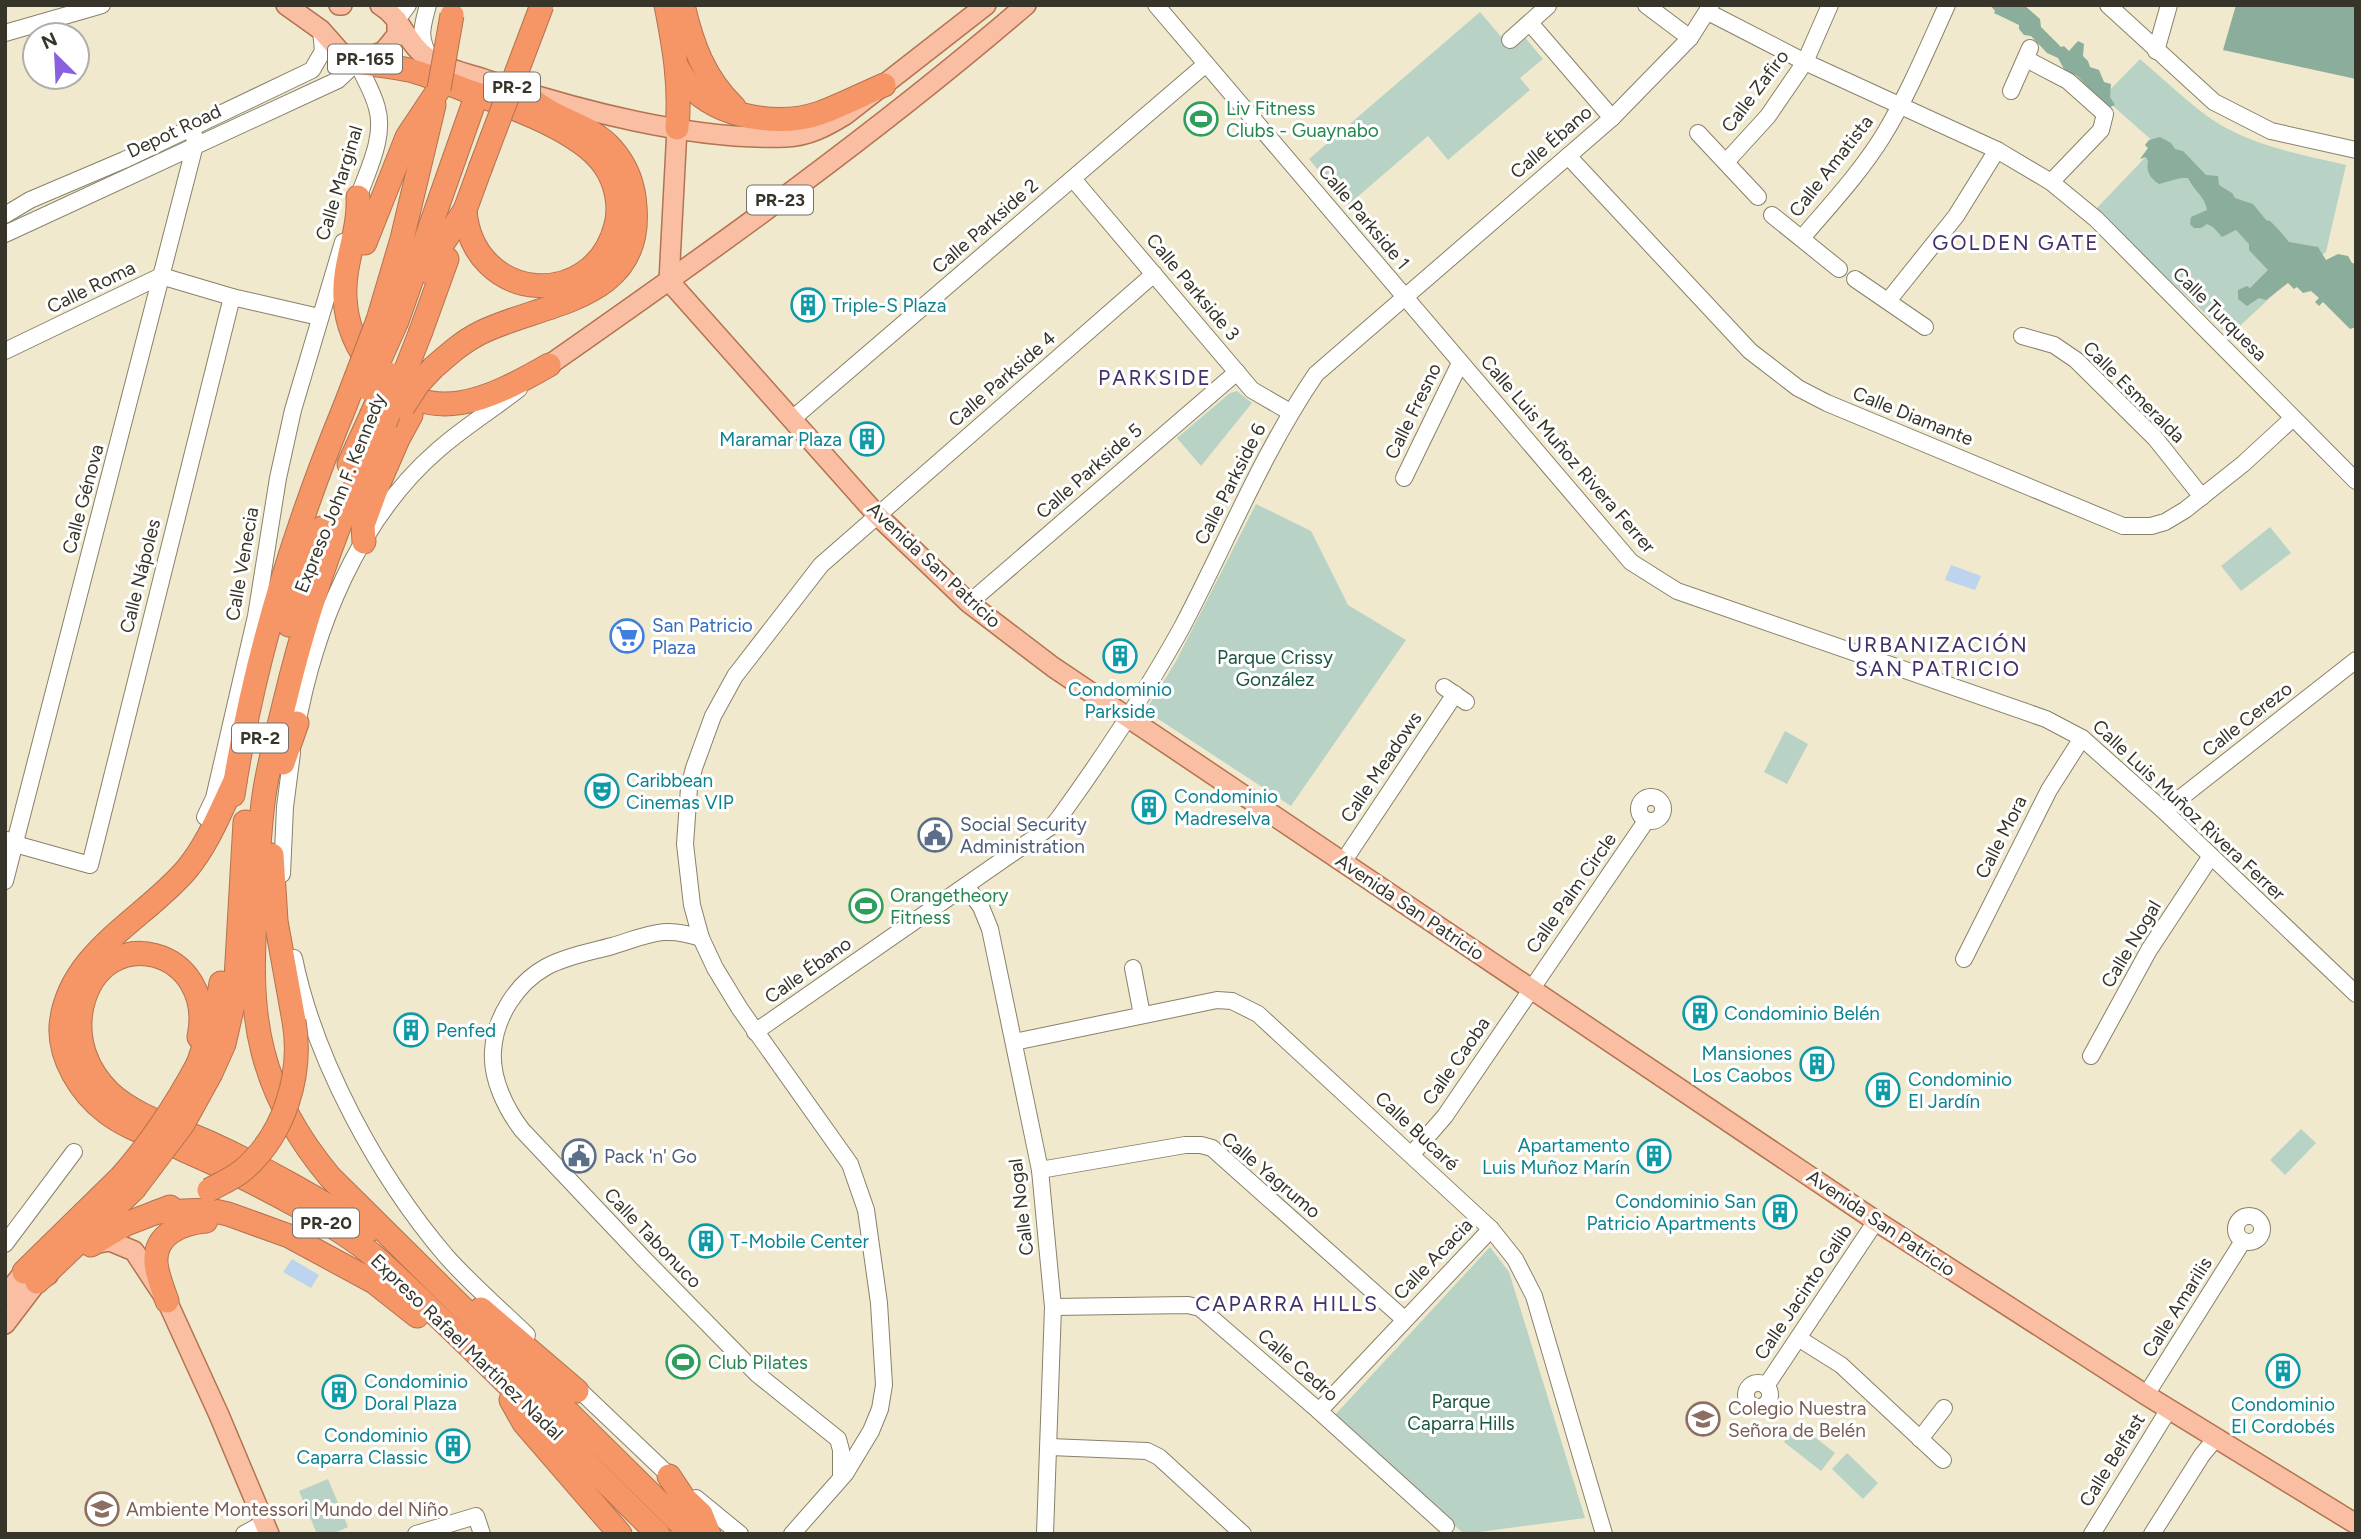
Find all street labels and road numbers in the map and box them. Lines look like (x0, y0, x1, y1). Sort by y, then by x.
road number: PR-165 (328, 44, 402, 74)
street label: Calle Zafiro (1716, 45, 1794, 137)
road number: PR-2 (484, 72, 540, 102)
street label: Depot Road (123, 99, 225, 163)
street label: Calle Ébano (1506, 100, 1596, 184)
street label: Calle Amatista (1784, 111, 1878, 221)
street label: Calle Marginal (311, 123, 367, 243)
street label: Calle Parkside 1 (1313, 160, 1415, 274)
street label: Calle Parkside 2 (927, 174, 1043, 278)
road number: PR-23 (747, 186, 813, 215)
street label: Calle Parkside 3 (1142, 229, 1244, 345)
street label: Calle Roma (43, 256, 139, 318)
street label: Calle Turquesa (2168, 262, 2272, 366)
street label: Calle Parkside 4 (944, 326, 1060, 432)
street label: Calle Esmeralda (2078, 336, 2190, 448)
street label: Calle Luis Muñoz Rivera Ferrer (1476, 350, 1661, 558)
street label: Calle Fresno (1380, 359, 1446, 463)
street label: Calle Diamante (1849, 381, 1977, 451)
street label: Expreso John F. Kennedy (289, 390, 391, 596)
street label: Calle Parkside 5 (1031, 419, 1147, 523)
street label: Calle Parkside 6 (1190, 419, 1271, 549)
street label: Calle Génova (57, 442, 109, 556)
street label: Avenida San Patricio (863, 497, 1005, 633)
street label: Calle Venecia (221, 505, 263, 623)
street label: Calle Nápoles (115, 516, 165, 635)
street label: Calle Cerezo (2197, 677, 2297, 761)
street label: Calle Meadows (1336, 707, 1427, 827)
street label: Calle Luis Muñoz Rivera Ferrer (2088, 715, 2290, 906)
road number: PR-2 (232, 724, 288, 752)
street label: Calle Mora (1970, 792, 2032, 882)
street label: Calle Palm Circle (1521, 828, 1621, 958)
street label: Avenida San Patricio (1331, 849, 1489, 965)
street label: Calle Nogal (2096, 896, 2166, 992)
street label: Calle Ébano (760, 932, 856, 1008)
street label: Calle Caoba (1417, 1013, 1495, 1109)
street label: Calle Bucaré (1370, 1087, 1464, 1175)
street label: Calle Yagrumo (1217, 1127, 1325, 1223)
street label: Calle Nogal (1004, 1157, 1038, 1257)
street label: Avenida San Patricio (1802, 1165, 1960, 1281)
street label: Calle Tabonuco (599, 1183, 707, 1293)
road number: PR-20 (293, 1208, 359, 1238)
street label: Calle Acacia (1389, 1214, 1477, 1304)
street label: Calle Jacinto Galib (1749, 1220, 1857, 1364)
street label: Expreso Rafael Martínez Nadal (366, 1249, 568, 1445)
street label: Calle Amarilis (2137, 1253, 2217, 1361)
street label: Calle Cedro (1253, 1324, 1343, 1406)
street label: Calle Belfast (2074, 1409, 2150, 1511)

